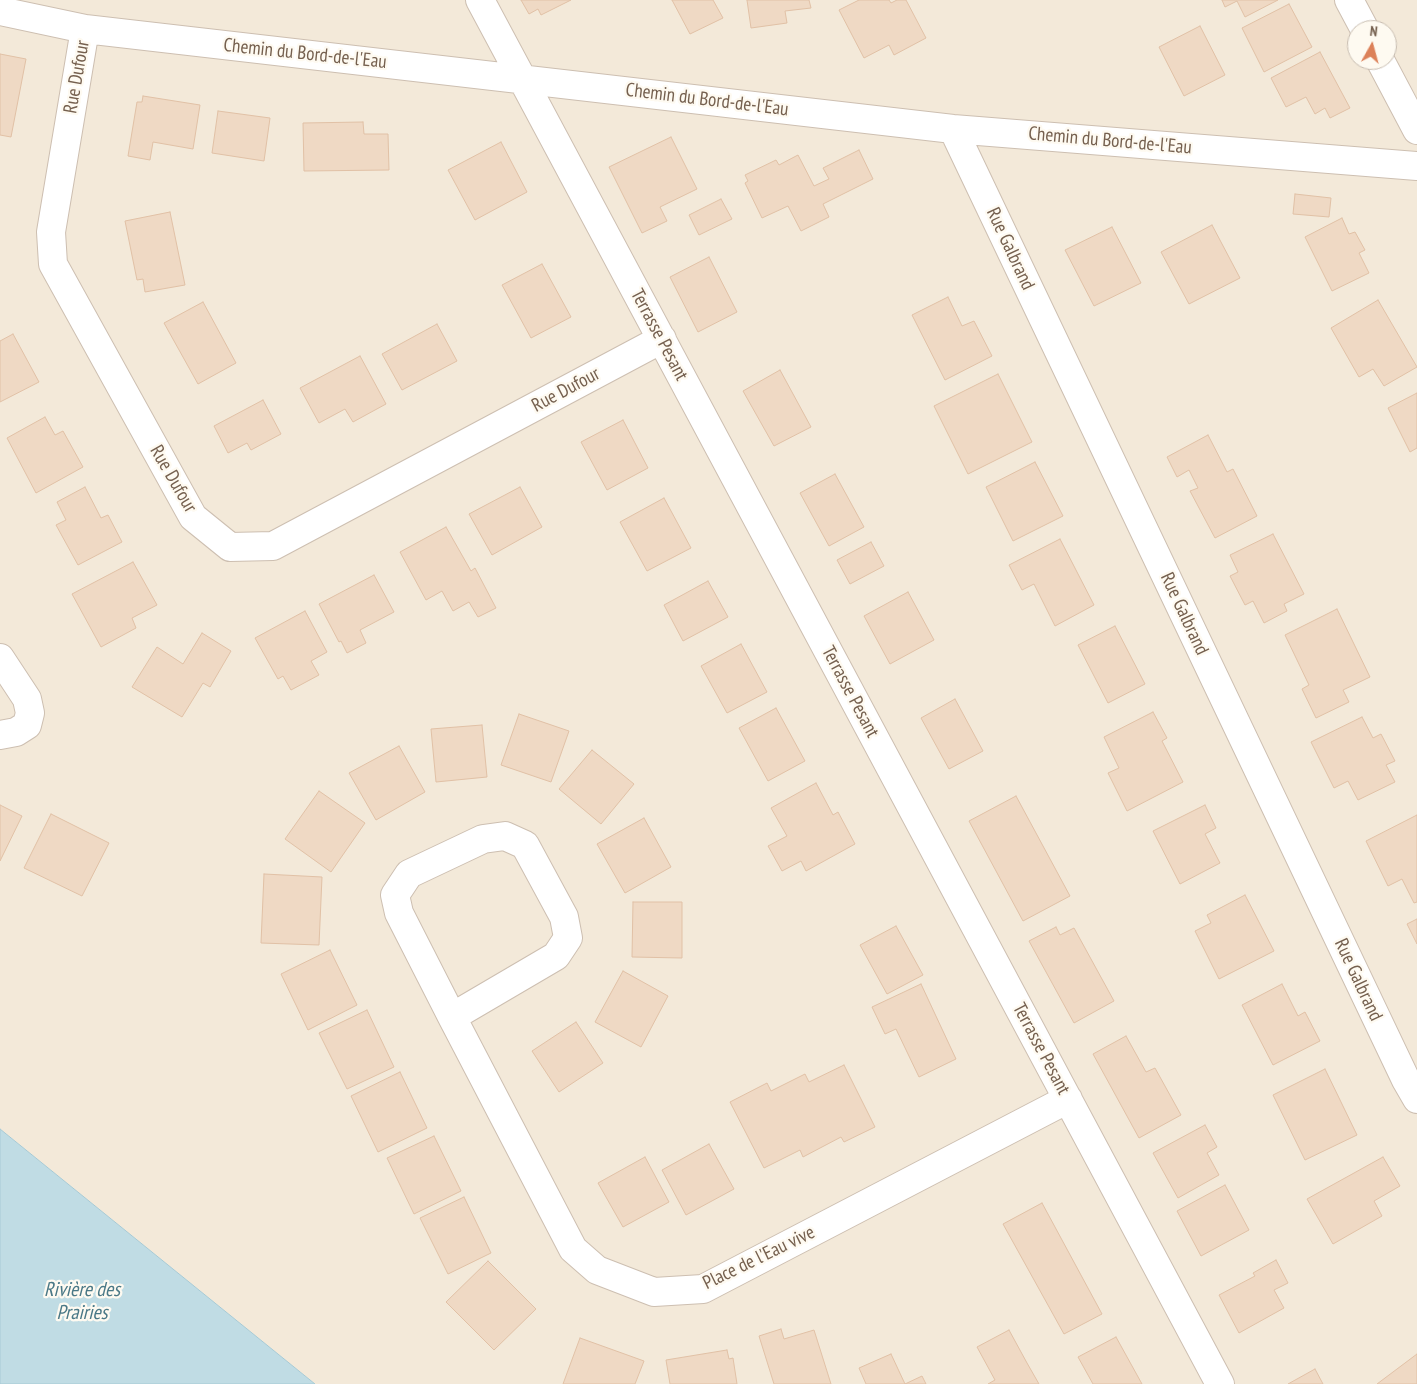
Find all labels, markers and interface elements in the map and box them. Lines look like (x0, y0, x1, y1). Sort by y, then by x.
north arrow (1347, 20, 1397, 70)
text: N (1369, 22, 1379, 40)
street label: Chemin du Bord-de-l'Eau (222, 34, 388, 74)
street label: Rue Dufour (59, 39, 95, 115)
street label: Chemin du Bord-de-l'Eau (624, 79, 790, 121)
street label: Chemin du Bord-de-l'Eau (1027, 123, 1193, 159)
street label: Rue Galbrand (981, 204, 1039, 294)
street label: Terrasse Pesant (625, 285, 693, 385)
street label: Rue Dufour (528, 363, 604, 417)
street label: Rue Dufour (145, 441, 201, 517)
street label: Rue Galbrand (1155, 569, 1213, 659)
street label: Terrasse Pesant (816, 642, 884, 742)
street label: Rue Galbrand (1329, 935, 1387, 1025)
street label: Terrasse Pesant (1007, 999, 1075, 1099)
street label: Place de l'Eau vive (699, 1221, 819, 1295)
water label: Rivière des Prairies (44, 1278, 120, 1325)

